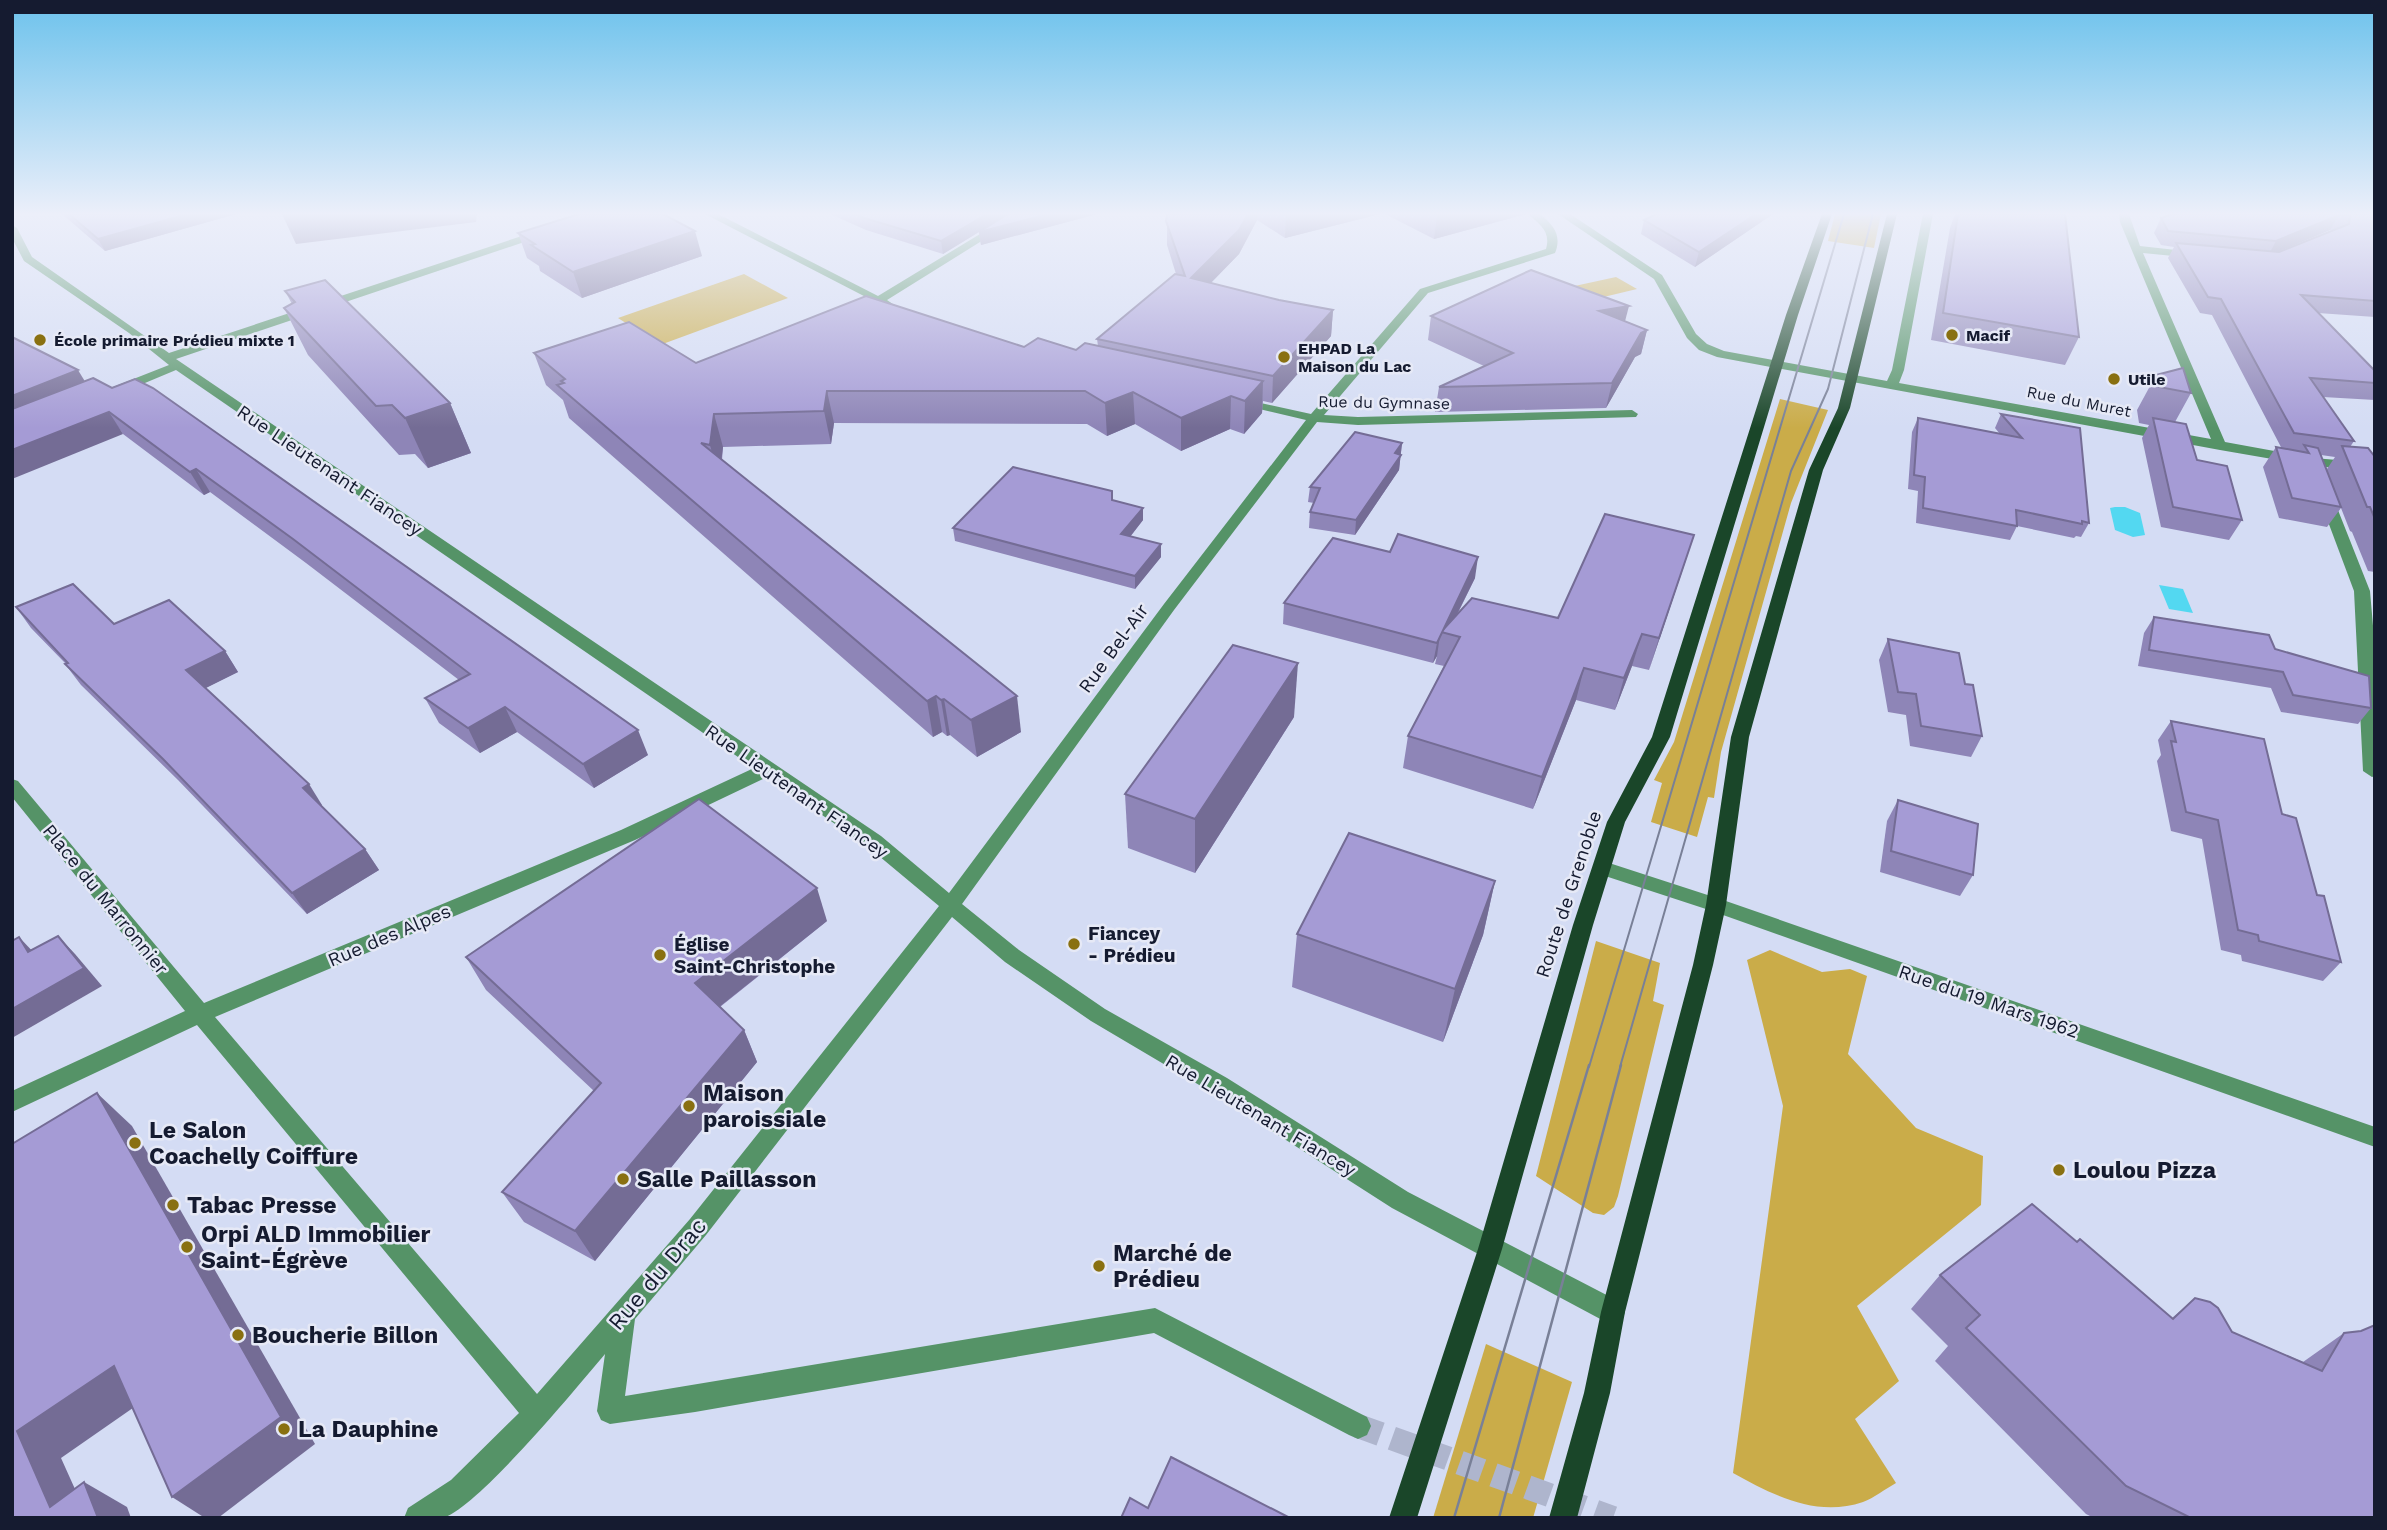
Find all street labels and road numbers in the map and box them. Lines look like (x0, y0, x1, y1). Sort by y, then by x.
street label: Rue du Muret (2025, 382, 2133, 421)
street label: Rue du Gymnase (1318, 392, 1450, 413)
street label: Rue Lieutenant Fiancey (233, 400, 427, 541)
street label: Rue Bel-Air (1073, 599, 1154, 697)
street label: Rue Lieutenant Fiancey (701, 719, 893, 864)
street label: Route de Grenoble (1531, 808, 1606, 981)
street label: Place du Marronnier (38, 819, 174, 979)
street label: Rue des Alpes (324, 899, 454, 972)
street label: Rue du 19 Mars 1962 (1896, 960, 2082, 1043)
street label: Rue Lieutenant Fiancey (1161, 1049, 1360, 1182)
street label: Rue du Drac (603, 1213, 712, 1336)

